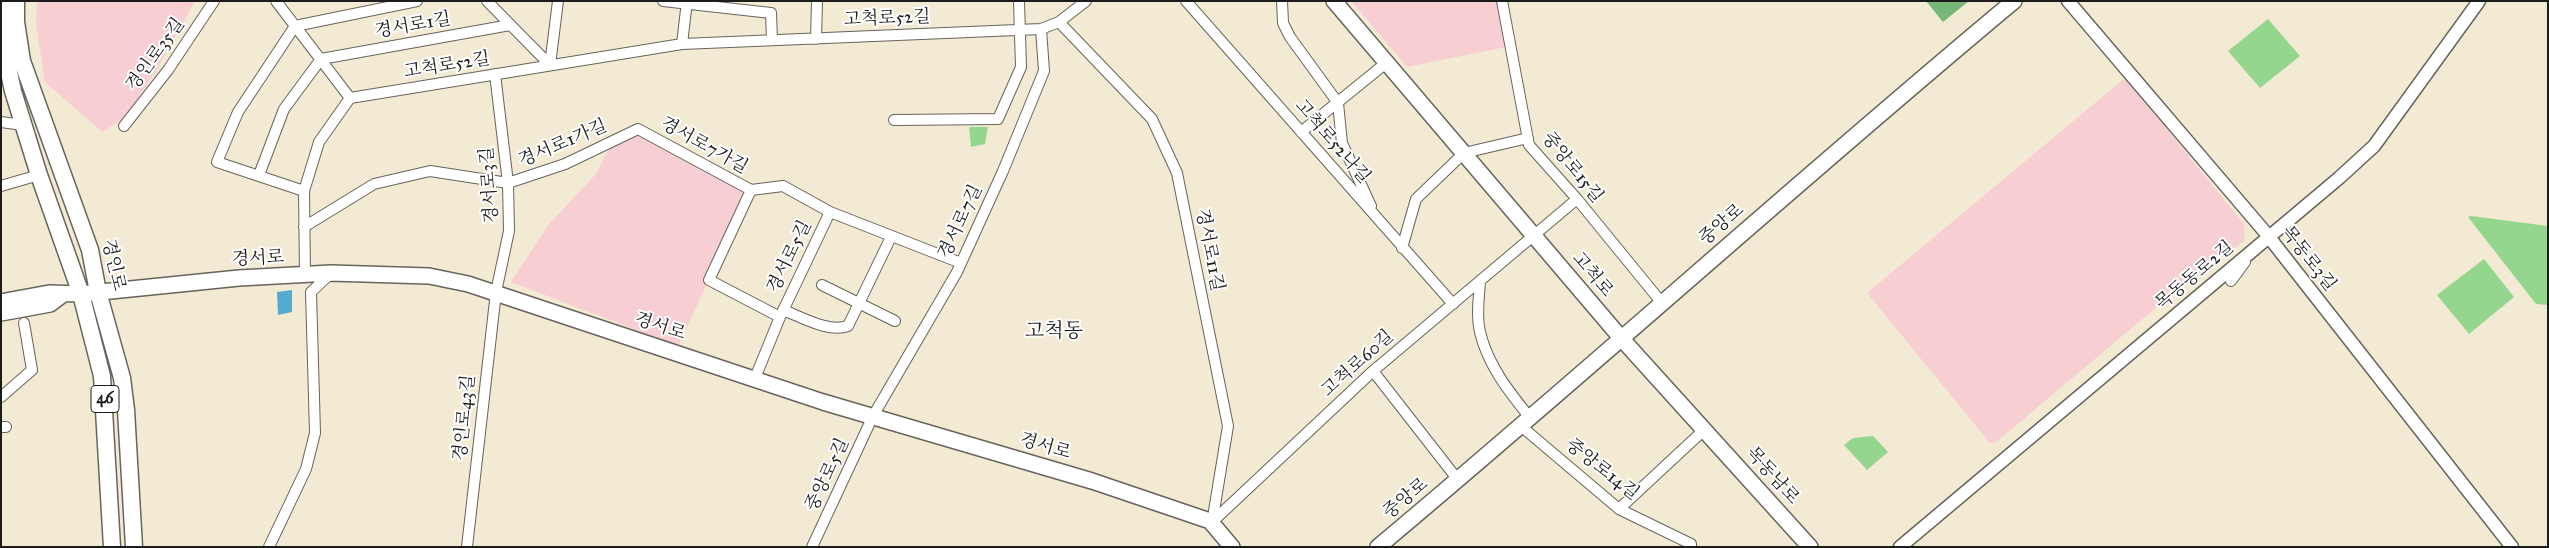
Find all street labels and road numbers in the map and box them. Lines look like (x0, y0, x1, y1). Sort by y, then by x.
street label: 고척로52길 (843, 7, 931, 31)
street label: 경서로1길 (373, 9, 453, 43)
street label: 경인로35길 (122, 14, 190, 96)
street label: 고척로52길 (402, 49, 492, 83)
street label: 고척로52나길 (1290, 96, 1374, 188)
street label: 경서로7가길 (657, 113, 751, 179)
street label: 경서로1가길 (515, 116, 611, 172)
street label: 중앙로15길 (1537, 128, 1607, 208)
street label: 경서로3길 (477, 146, 503, 224)
street label: 경서로7길 (934, 182, 988, 262)
street label: 중앙로 (1695, 200, 1749, 250)
street label: 경서로11길 (1190, 207, 1228, 293)
street label: 경서로5길 (763, 217, 817, 297)
street label: 목동로3길 (2276, 222, 2340, 296)
street label: 경인로 (97, 237, 129, 293)
street label: 목동동로2길 (2151, 237, 2239, 315)
street label: 경서로 (231, 247, 285, 271)
street label: 고척로 (1567, 248, 1617, 302)
street label: 경서로 (632, 309, 688, 345)
street label: 고척로60길 (1318, 326, 1398, 402)
street label: 경인로43길 (450, 374, 480, 462)
road number: 46 (91, 386, 119, 412)
street label: 경서로 (1017, 429, 1073, 465)
street label: 중앙로5길 (802, 435, 854, 515)
street label: 중앙로14길 (1561, 435, 1643, 505)
street label: 목동남로 (1741, 443, 1803, 509)
street label: 중앙로 (1379, 474, 1433, 524)

